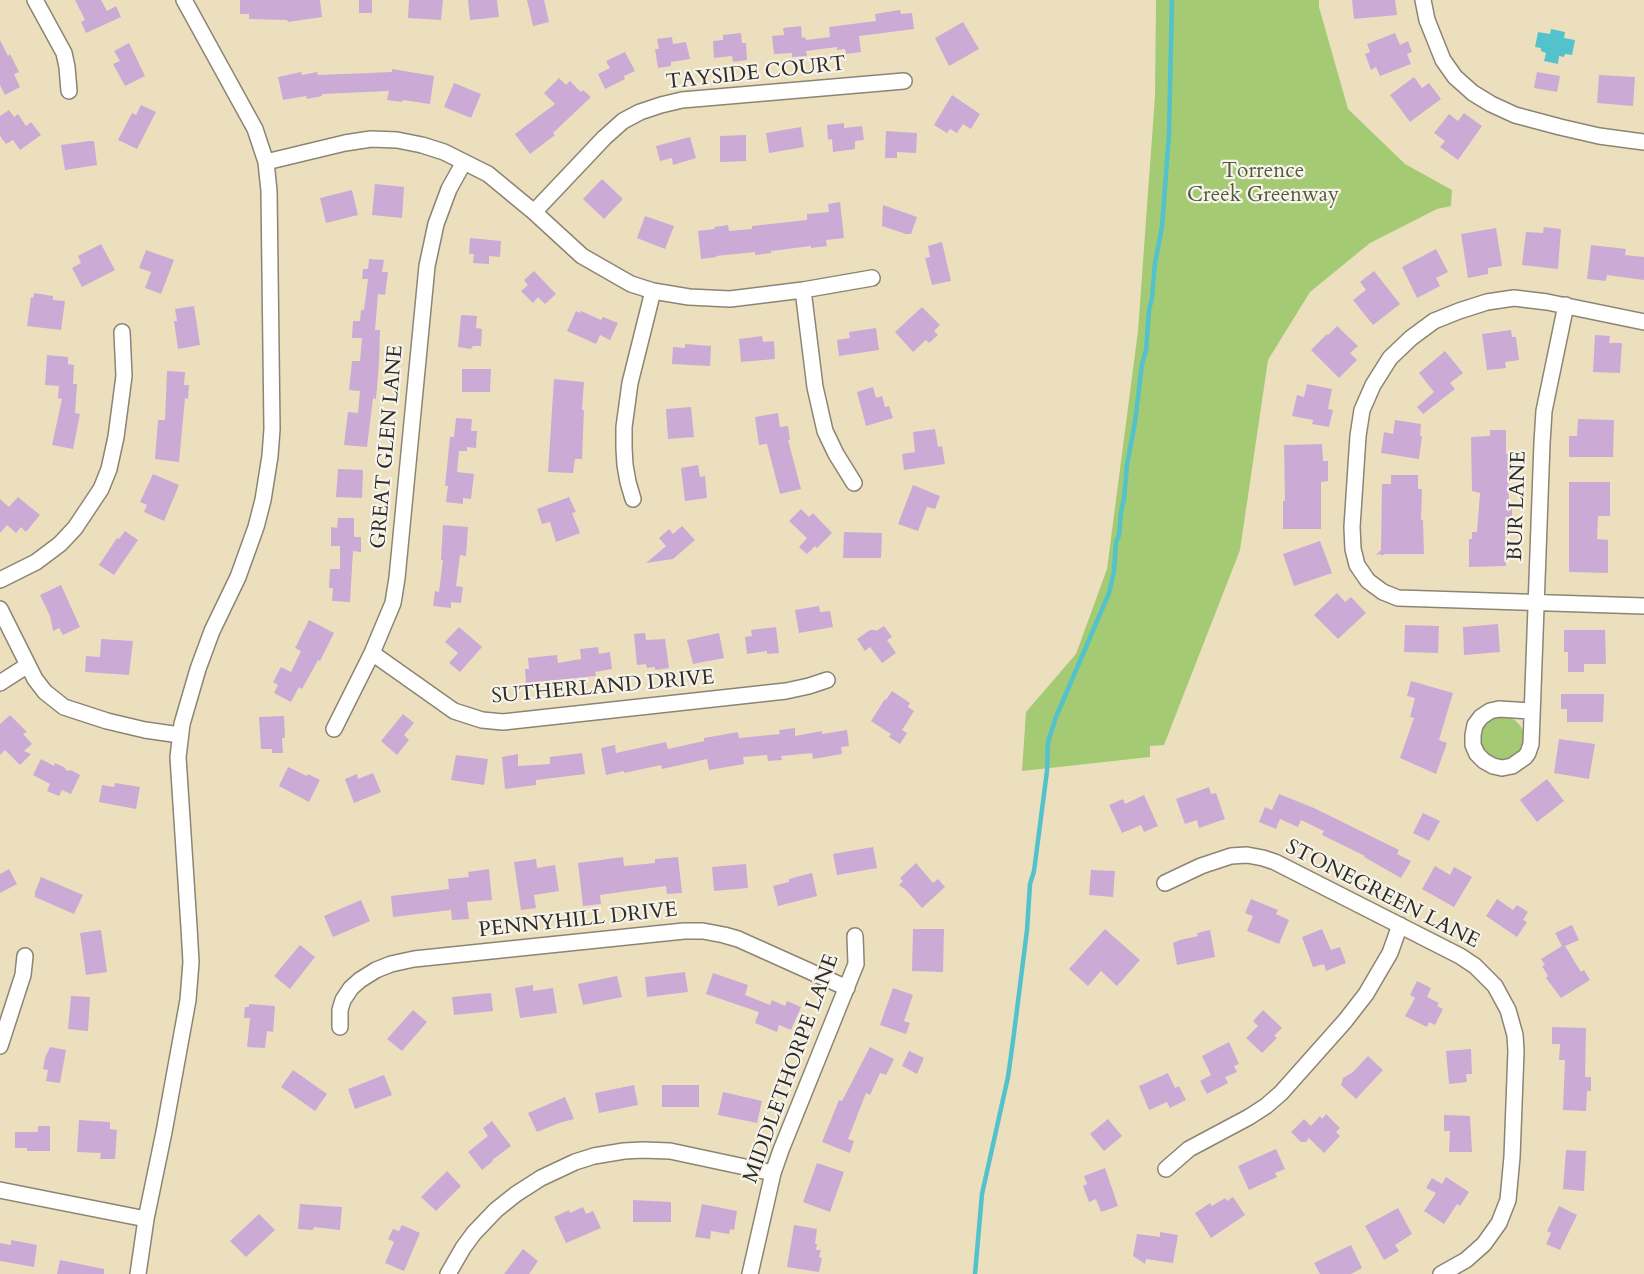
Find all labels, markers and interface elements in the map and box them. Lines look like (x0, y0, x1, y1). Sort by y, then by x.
street label: TAYSIDE COURT (665, 52, 847, 96)
park label: Torrence Creek Greenway (1187, 159, 1339, 209)
street label: GREAT GLEN LANE (367, 344, 409, 550)
street label: BUR LANE (1503, 451, 1533, 561)
street label: SUTHERLAND DRIVE (491, 666, 715, 710)
street label: STONEGREEN LANE (1281, 835, 1483, 955)
street label: PENNYHILL DRIVE (477, 898, 679, 944)
street label: MIDDLETHORPE LANE (739, 951, 845, 1187)

